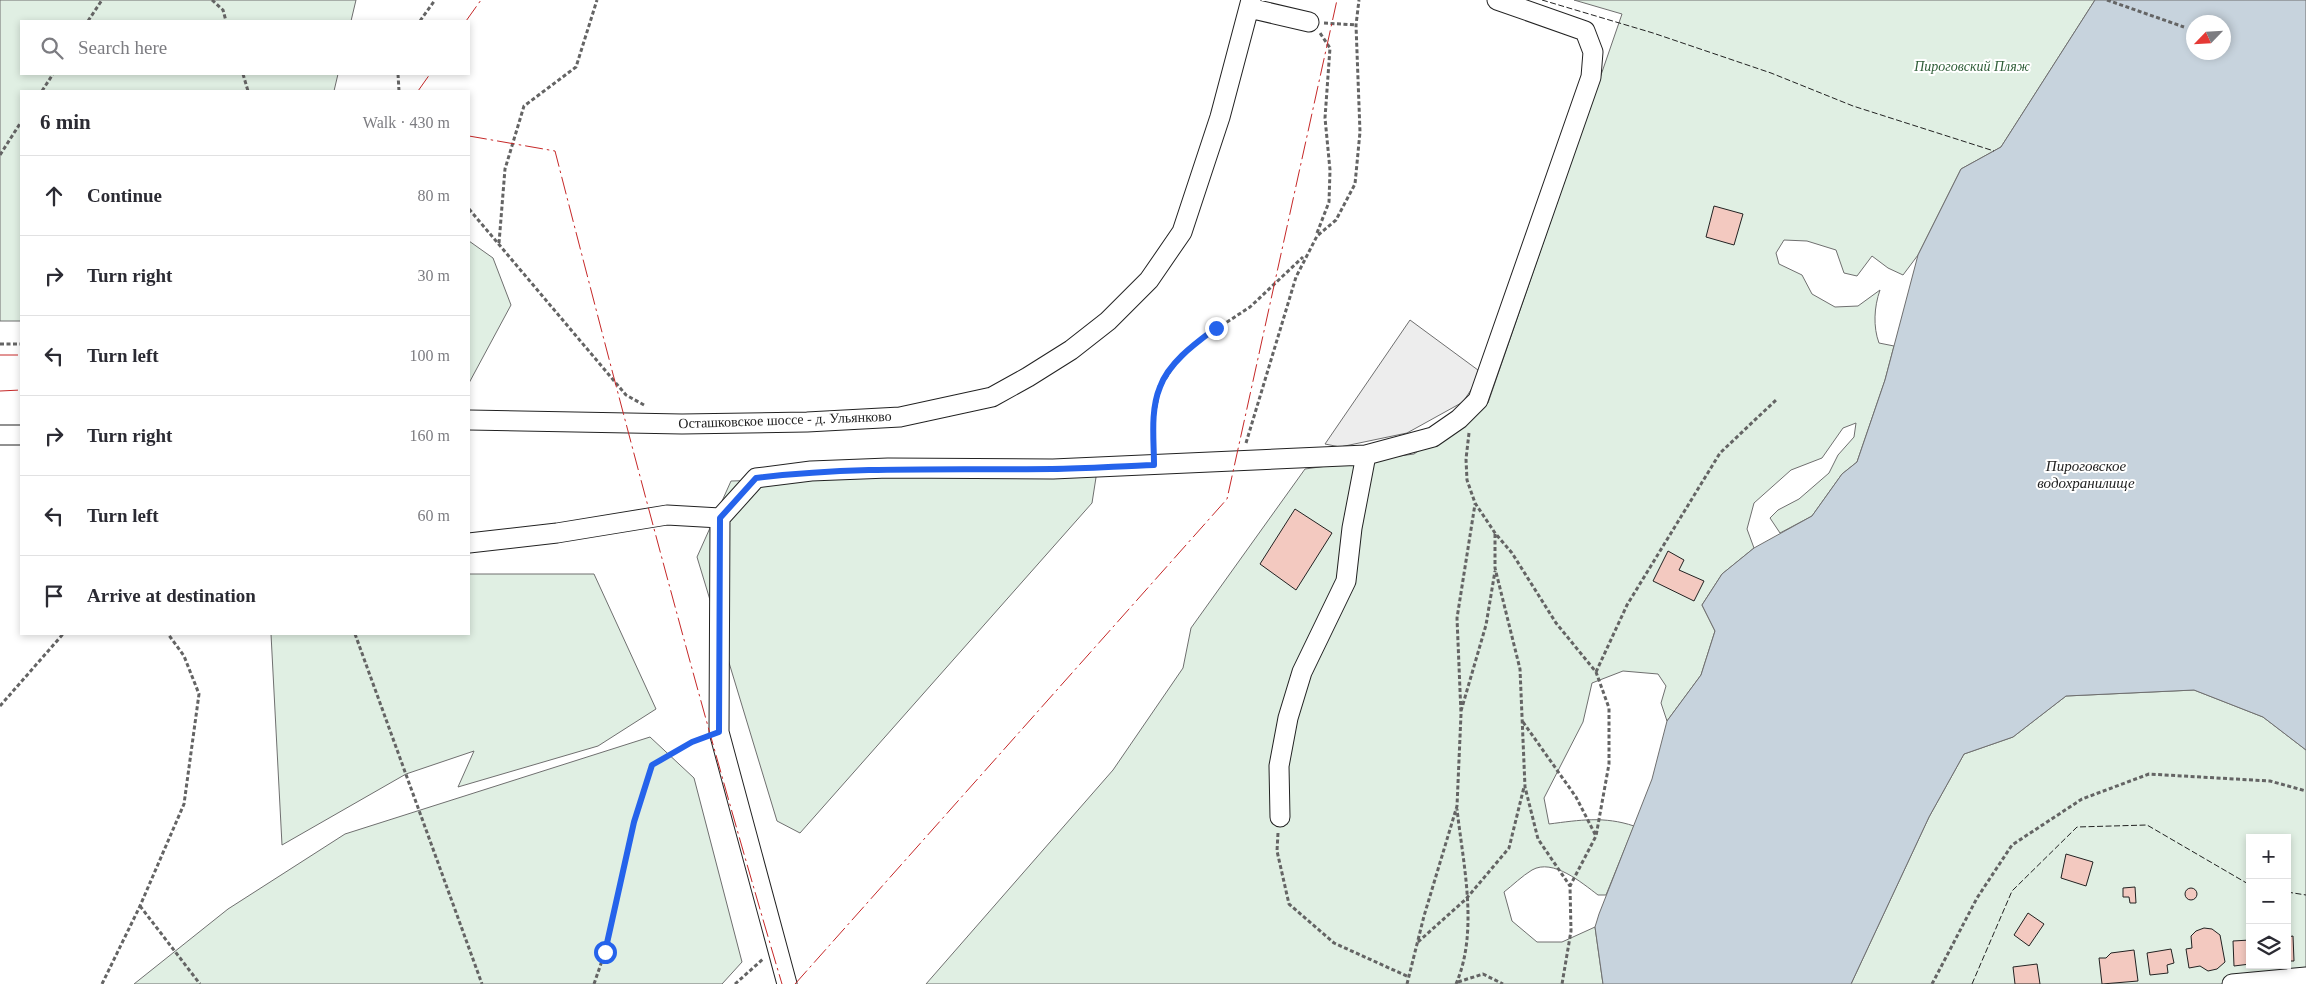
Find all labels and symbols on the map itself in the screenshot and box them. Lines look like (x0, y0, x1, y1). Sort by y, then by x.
north arrow (2186, 15, 2231, 60)
park label: Пироговский Пляж (1913, 59, 2030, 74)
route end (1205, 317, 1228, 340)
street label: Осташковское шоссе - д. Ульянково (678, 409, 892, 431)
water label: Пироговское водохранилище (2037, 458, 2135, 491)
route start (594, 941, 617, 964)

